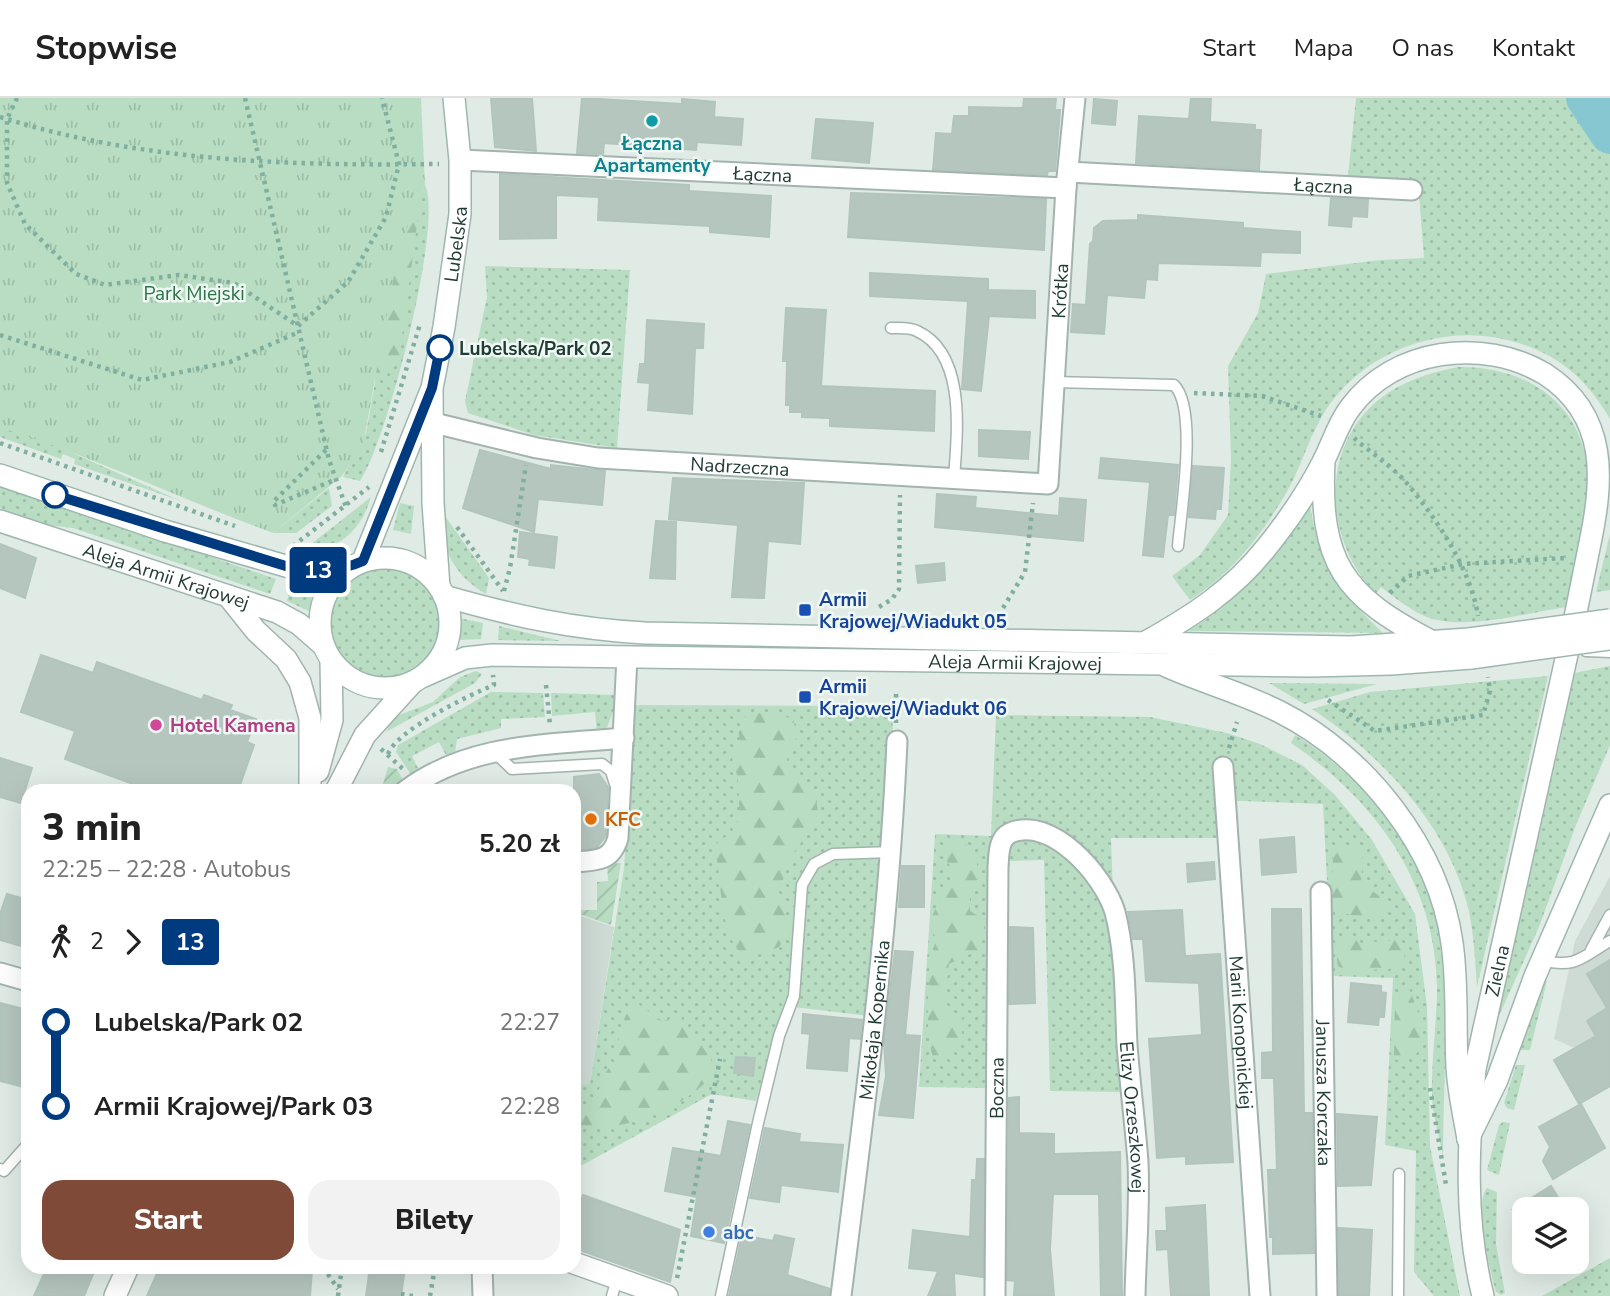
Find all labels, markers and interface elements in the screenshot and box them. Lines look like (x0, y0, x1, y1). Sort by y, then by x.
text: Stopwise (35, 26, 177, 71)
text: Start (1202, 32, 1256, 64)
text: Mapa (1294, 32, 1354, 64)
text: O nas (1392, 32, 1454, 64)
text: Kontakt (1492, 32, 1575, 64)
marker: Łączna Apartamenty (644, 113, 660, 129)
place label: Łączna Apartamenty (593, 131, 712, 179)
street label: Łączna (732, 161, 793, 189)
street label: Łączna (1293, 172, 1354, 201)
street label: Lubelska (438, 206, 474, 284)
street label: Krótka (1046, 263, 1075, 319)
park label: Park Miejski (143, 281, 245, 307)
marker: Lubelska/Park 02 (427, 335, 453, 361)
place label: Lubelska/Park 02 (459, 336, 612, 362)
street label: Nadrzeczna (690, 451, 790, 483)
unlabelled marker (42, 482, 68, 508)
street label: Aleja Armii Krajowej (79, 537, 253, 616)
line badge: 13 (286, 547, 350, 593)
text: 13 (304, 554, 332, 586)
place label: Armii Krajowej/Wiadukt 05 (819, 587, 1007, 635)
marker: Armii Krajowej/Wiadukt 05 (797, 602, 813, 618)
street label: Aleja Armii Krajowej (928, 649, 1102, 677)
place label: Armii Krajowej/Wiadukt 06 (819, 674, 1007, 722)
marker: Armii Krajowej/Wiadukt 06 (797, 689, 813, 705)
place label: Hotel Kamena (170, 713, 296, 739)
marker: Hotel Kamena (148, 717, 164, 733)
text: 3 min (42, 802, 142, 853)
place label: KFC (605, 807, 641, 833)
marker: KFC (583, 811, 599, 827)
text: 5.20 zł (479, 826, 560, 861)
text: 22:25 – 22:28 · Autobus (42, 854, 291, 885)
icon: walk (42, 923, 80, 961)
icon: forward (114, 923, 152, 961)
text: 2 (90, 926, 104, 957)
text: 13 (176, 926, 205, 958)
street label: Mikołaja Kopernika (853, 939, 897, 1101)
street label: Zielna (1479, 943, 1516, 999)
street label: Marii Konopnickiej (1222, 955, 1259, 1110)
text: Lubelska/Park 02 (94, 1005, 303, 1040)
text: 22:27 (500, 1007, 560, 1038)
street label: Janusza Korczaka (1309, 1019, 1337, 1166)
street label: Elizy Orzeszkowej (1113, 1040, 1151, 1193)
street label: Boczna (984, 1057, 1011, 1119)
text: Armii Krajowej/Park 03 (94, 1089, 373, 1124)
text: 22:28 (500, 1091, 560, 1122)
button: Start (42, 1180, 294, 1260)
button: Bilety (308, 1180, 560, 1260)
map controls (1512, 1197, 1589, 1274)
button: layers (1512, 1197, 1589, 1274)
place label: abc (723, 1220, 754, 1246)
marker: abc (701, 1224, 717, 1240)

